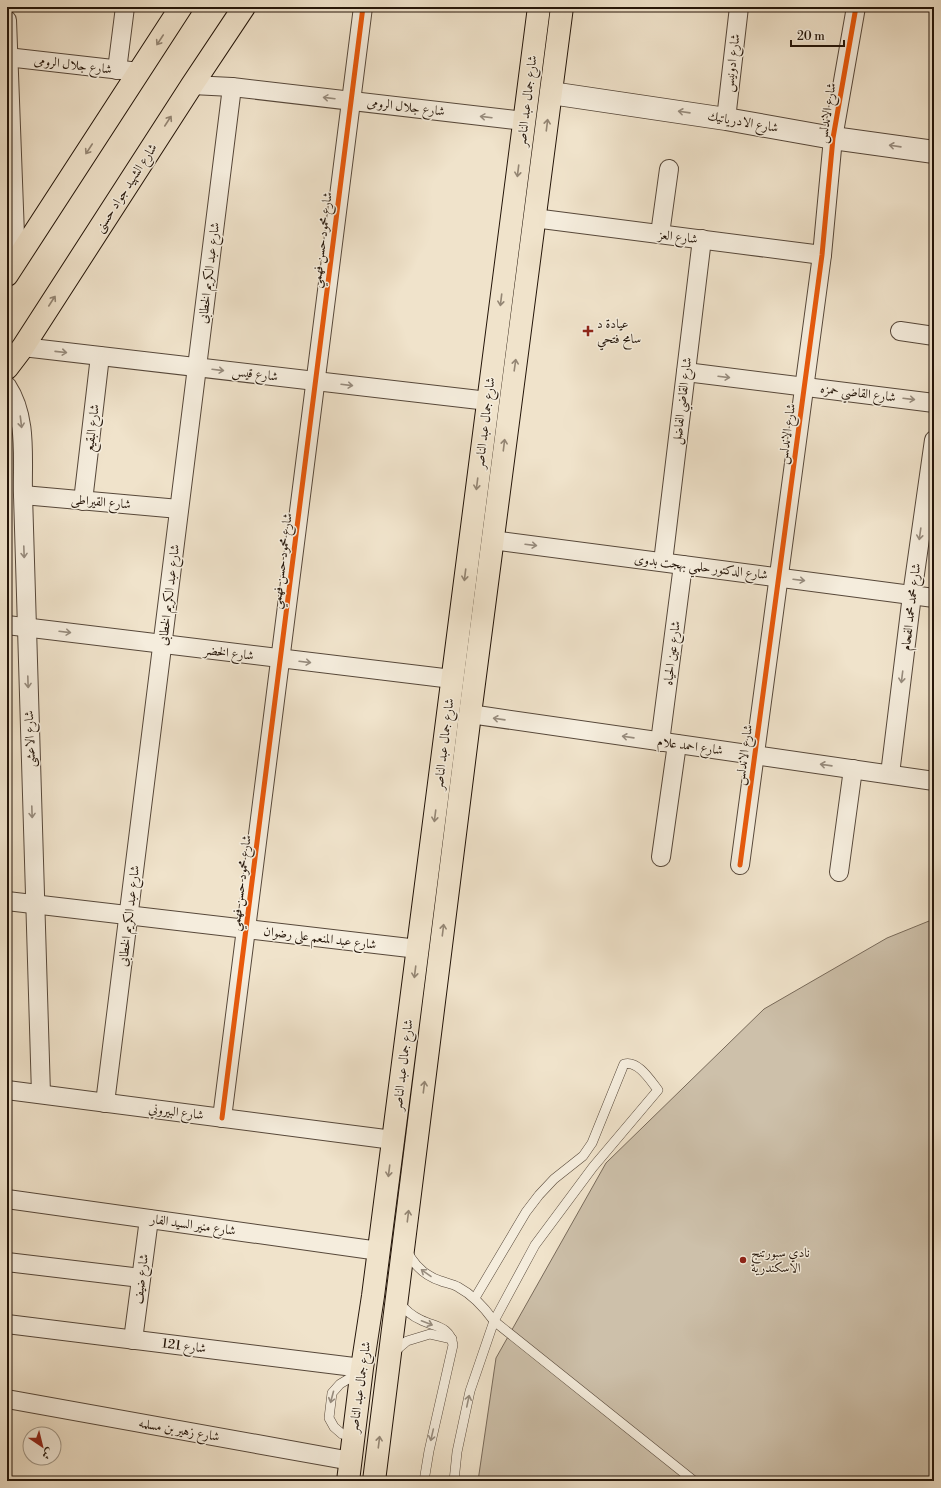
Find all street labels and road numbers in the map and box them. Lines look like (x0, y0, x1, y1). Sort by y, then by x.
street label: شارع ادونيس (720, 33, 746, 93)
street label: شارع جلال الرومى (33, 52, 113, 81)
street label: شارع جمال عبد الناصر (513, 54, 544, 150)
street label: شارع الاندلس (814, 82, 843, 145)
street label: شارع جلال الرومى (366, 94, 446, 123)
street label: شارع الادرياتيك (706, 108, 780, 139)
street label: شارع الشهيد جواد حسنى (91, 140, 163, 237)
street label: شارع محمود حسن فهمي (308, 191, 340, 290)
street label: شارع عبد الكريم الخطابى (195, 222, 226, 325)
street label: شارع العز (655, 226, 699, 250)
street label: شارع القاضي الفاضل (669, 356, 699, 446)
street label: شارع قيس (231, 363, 279, 388)
street label: شارع جمال عبد الناصر (471, 376, 502, 472)
street label: شارع القاضي حمزه (819, 380, 897, 410)
street label: شارع البقيع (81, 403, 107, 453)
street label: شارع الاندلس (775, 403, 802, 466)
street label: شارع القيراطى (70, 491, 132, 516)
street label: شارع محمود حسن فهمي (268, 512, 300, 611)
street label: شارع عبد الكريم الخطابى (155, 544, 186, 647)
street label: شارع الدكتور حلمي بهجت بدوى (633, 551, 769, 587)
street label: شارع محمد محمد الفحام (898, 563, 927, 652)
street label: شارع عين الحياه (660, 620, 687, 687)
street label: شارع الخضر (201, 642, 255, 667)
street label: شارع جمال عبد الناصر (430, 697, 461, 793)
street label: شارع الاعشى (21, 710, 42, 768)
street label: شارع الاندلس (732, 724, 759, 787)
street label: شارع احمد علام (656, 733, 724, 762)
street label: شارع محمود حسن فهمي (227, 834, 259, 933)
street label: شارع عبد الكريم الخطابى (115, 865, 146, 968)
street label: شارع عبد المنعم على رضوان (262, 923, 377, 957)
street label: شارع جمال عبد الناصر (389, 1018, 420, 1114)
street label: شارع البيروني (147, 1101, 204, 1126)
street label: شارع منير السيد الفار (147, 1211, 237, 1242)
street label: شارع ضيف (130, 1253, 155, 1305)
street label: شارع 121 (161, 1335, 207, 1360)
street label: شارع جمال عبد الناصر (345, 1340, 377, 1436)
street label: شارع زهير بن مسلمه (137, 1415, 221, 1448)

